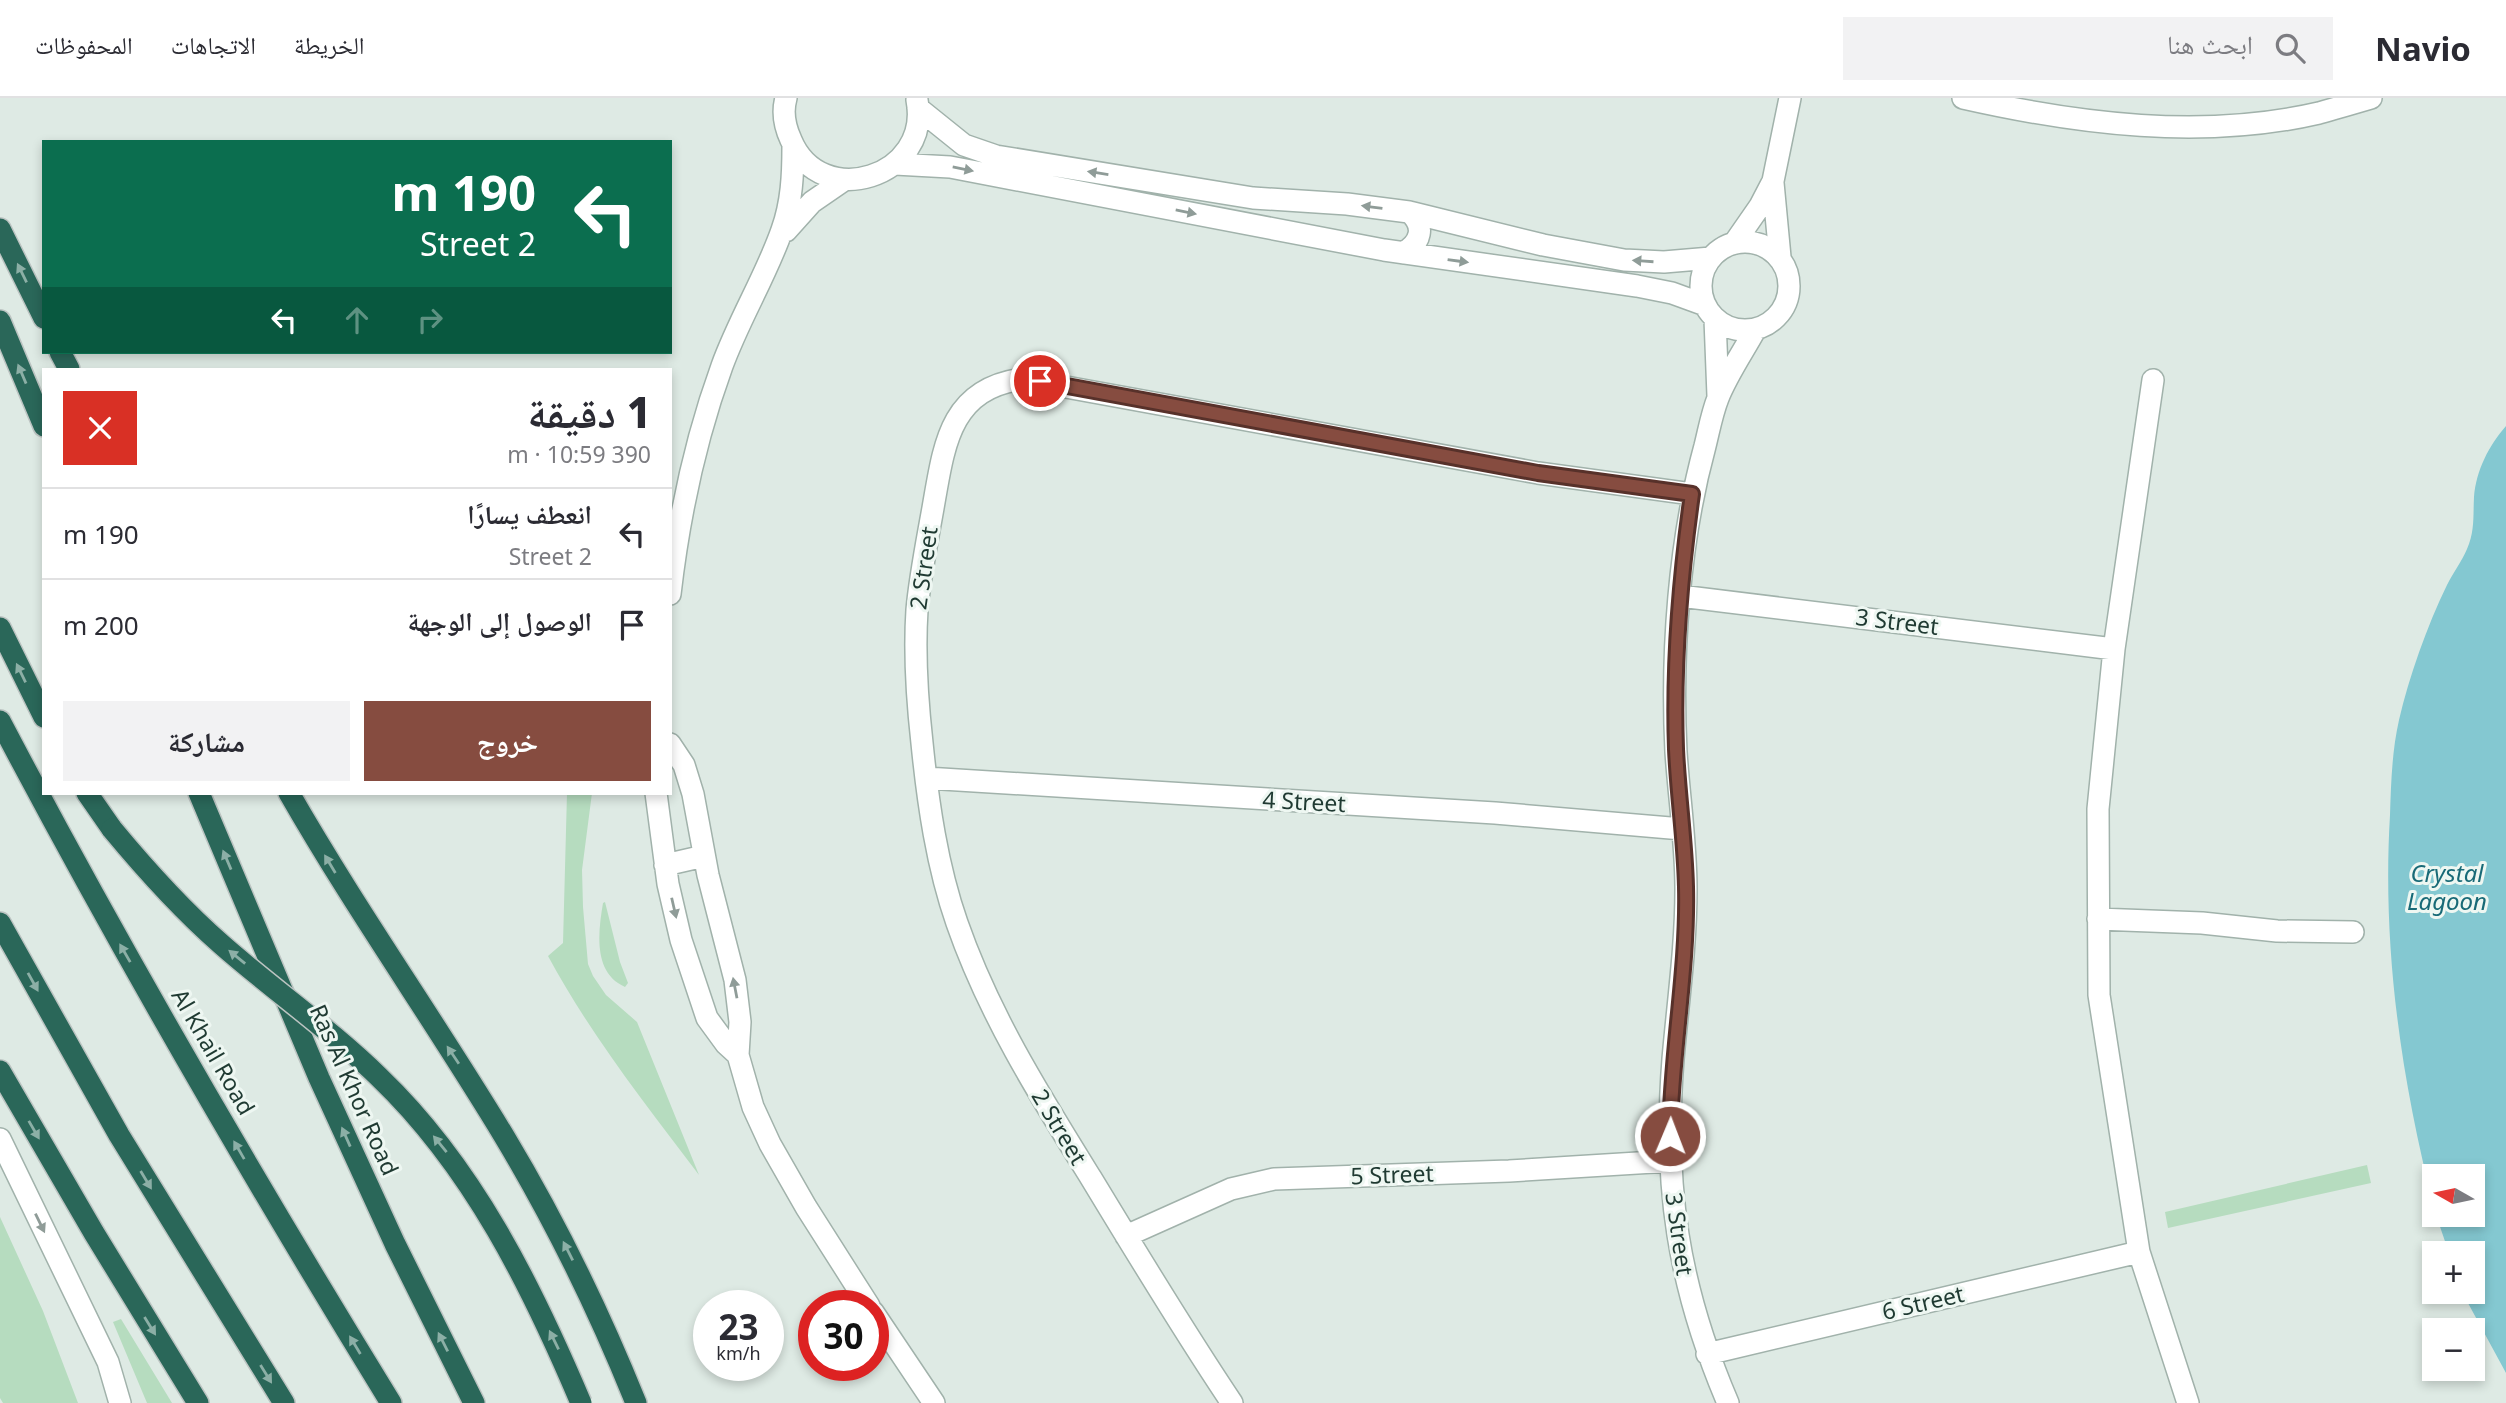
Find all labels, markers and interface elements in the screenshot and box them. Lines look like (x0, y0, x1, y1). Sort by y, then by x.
search box (1843, 17, 2333, 80)
text: ابحث هنا (2167, 26, 2253, 62)
text: Navio (2375, 26, 2471, 71)
text: المحفوظات (35, 28, 133, 61)
text: الاتجاهات (171, 28, 256, 61)
text: الخريطة (294, 28, 365, 61)
icon: search (2271, 29, 2309, 67)
text: 190 m (391, 159, 536, 225)
one-way arrow (952, 164, 974, 175)
one-way arrow (1087, 167, 1109, 178)
icon: left (560, 168, 651, 259)
one-way arrow (1361, 201, 1383, 212)
one-way arrow (1175, 207, 1197, 218)
text: 2 Street (420, 222, 536, 265)
one-way arrow (1447, 256, 1469, 267)
one-way arrow (1632, 256, 1654, 267)
one-way arrow (16, 263, 28, 283)
icon: left (265, 301, 303, 339)
icon: ahead (338, 301, 376, 339)
icon: right (411, 301, 449, 339)
pin (1010, 351, 1070, 411)
icon: arrive (1021, 362, 1059, 400)
one-way arrow (16, 363, 27, 384)
text: 1 دقيقة (528, 383, 651, 440)
button: close (63, 391, 137, 465)
text: 390 m · 10:59 (507, 438, 651, 470)
text: انعطف يسارًا (467, 496, 592, 532)
icon: left (613, 515, 651, 553)
text: 190 m (63, 516, 139, 552)
street label: 2 Street (901, 524, 945, 611)
text: 2 Street (509, 540, 592, 572)
street label: 3 Street (1854, 600, 1940, 642)
text: الوصول إلى الوجهة (408, 603, 592, 639)
icon: arrive (613, 606, 651, 644)
text: 200 m (63, 607, 139, 643)
one-way arrow (16, 663, 27, 683)
button: مشاركة (63, 701, 350, 781)
button: خروج (364, 701, 651, 781)
street label: 4 Street (1262, 783, 1347, 819)
one-way arrow (222, 849, 233, 870)
one-way arrow (324, 854, 336, 873)
water label: Crystal Lagoon (2407, 856, 2487, 917)
one-way arrow (669, 898, 680, 920)
one-way arrow (119, 943, 131, 962)
one-way arrow (229, 950, 247, 965)
one-way arrow (27, 973, 39, 992)
one-way arrow (730, 976, 741, 998)
street label: Al Khail Road (165, 982, 263, 1121)
street label: Ras Al Khor Road (303, 999, 407, 1180)
one-way arrow (446, 1045, 459, 1065)
street label: 2 Street (1025, 1083, 1095, 1170)
position arrow (1633, 1099, 1707, 1173)
one-way arrow (28, 1121, 40, 1140)
one-way arrow (340, 1127, 352, 1147)
one-way arrow (433, 1136, 448, 1153)
one-way arrow (233, 1140, 245, 1159)
street label: 5 Street (1350, 1157, 1434, 1191)
north arrow (2422, 1164, 2485, 1227)
map controls (2422, 1164, 2485, 1381)
one-way arrow (140, 1170, 153, 1189)
street label: 3 Street (1658, 1190, 1702, 1277)
one-way arrow (35, 1213, 46, 1233)
one-way arrow (562, 1241, 573, 1261)
button: + (2422, 1241, 2485, 1304)
street label: 6 Street (1879, 1277, 1967, 1327)
speed limit sign: 30 (798, 1290, 889, 1381)
text: 23 (718, 1303, 759, 1350)
one-way arrow (143, 1316, 156, 1336)
button: − (2422, 1318, 2485, 1381)
one-way arrow (548, 1330, 560, 1350)
one-way arrow (438, 1332, 449, 1352)
one-way arrow (349, 1335, 362, 1354)
text: km/h (716, 1341, 761, 1365)
one-way arrow (259, 1364, 272, 1383)

